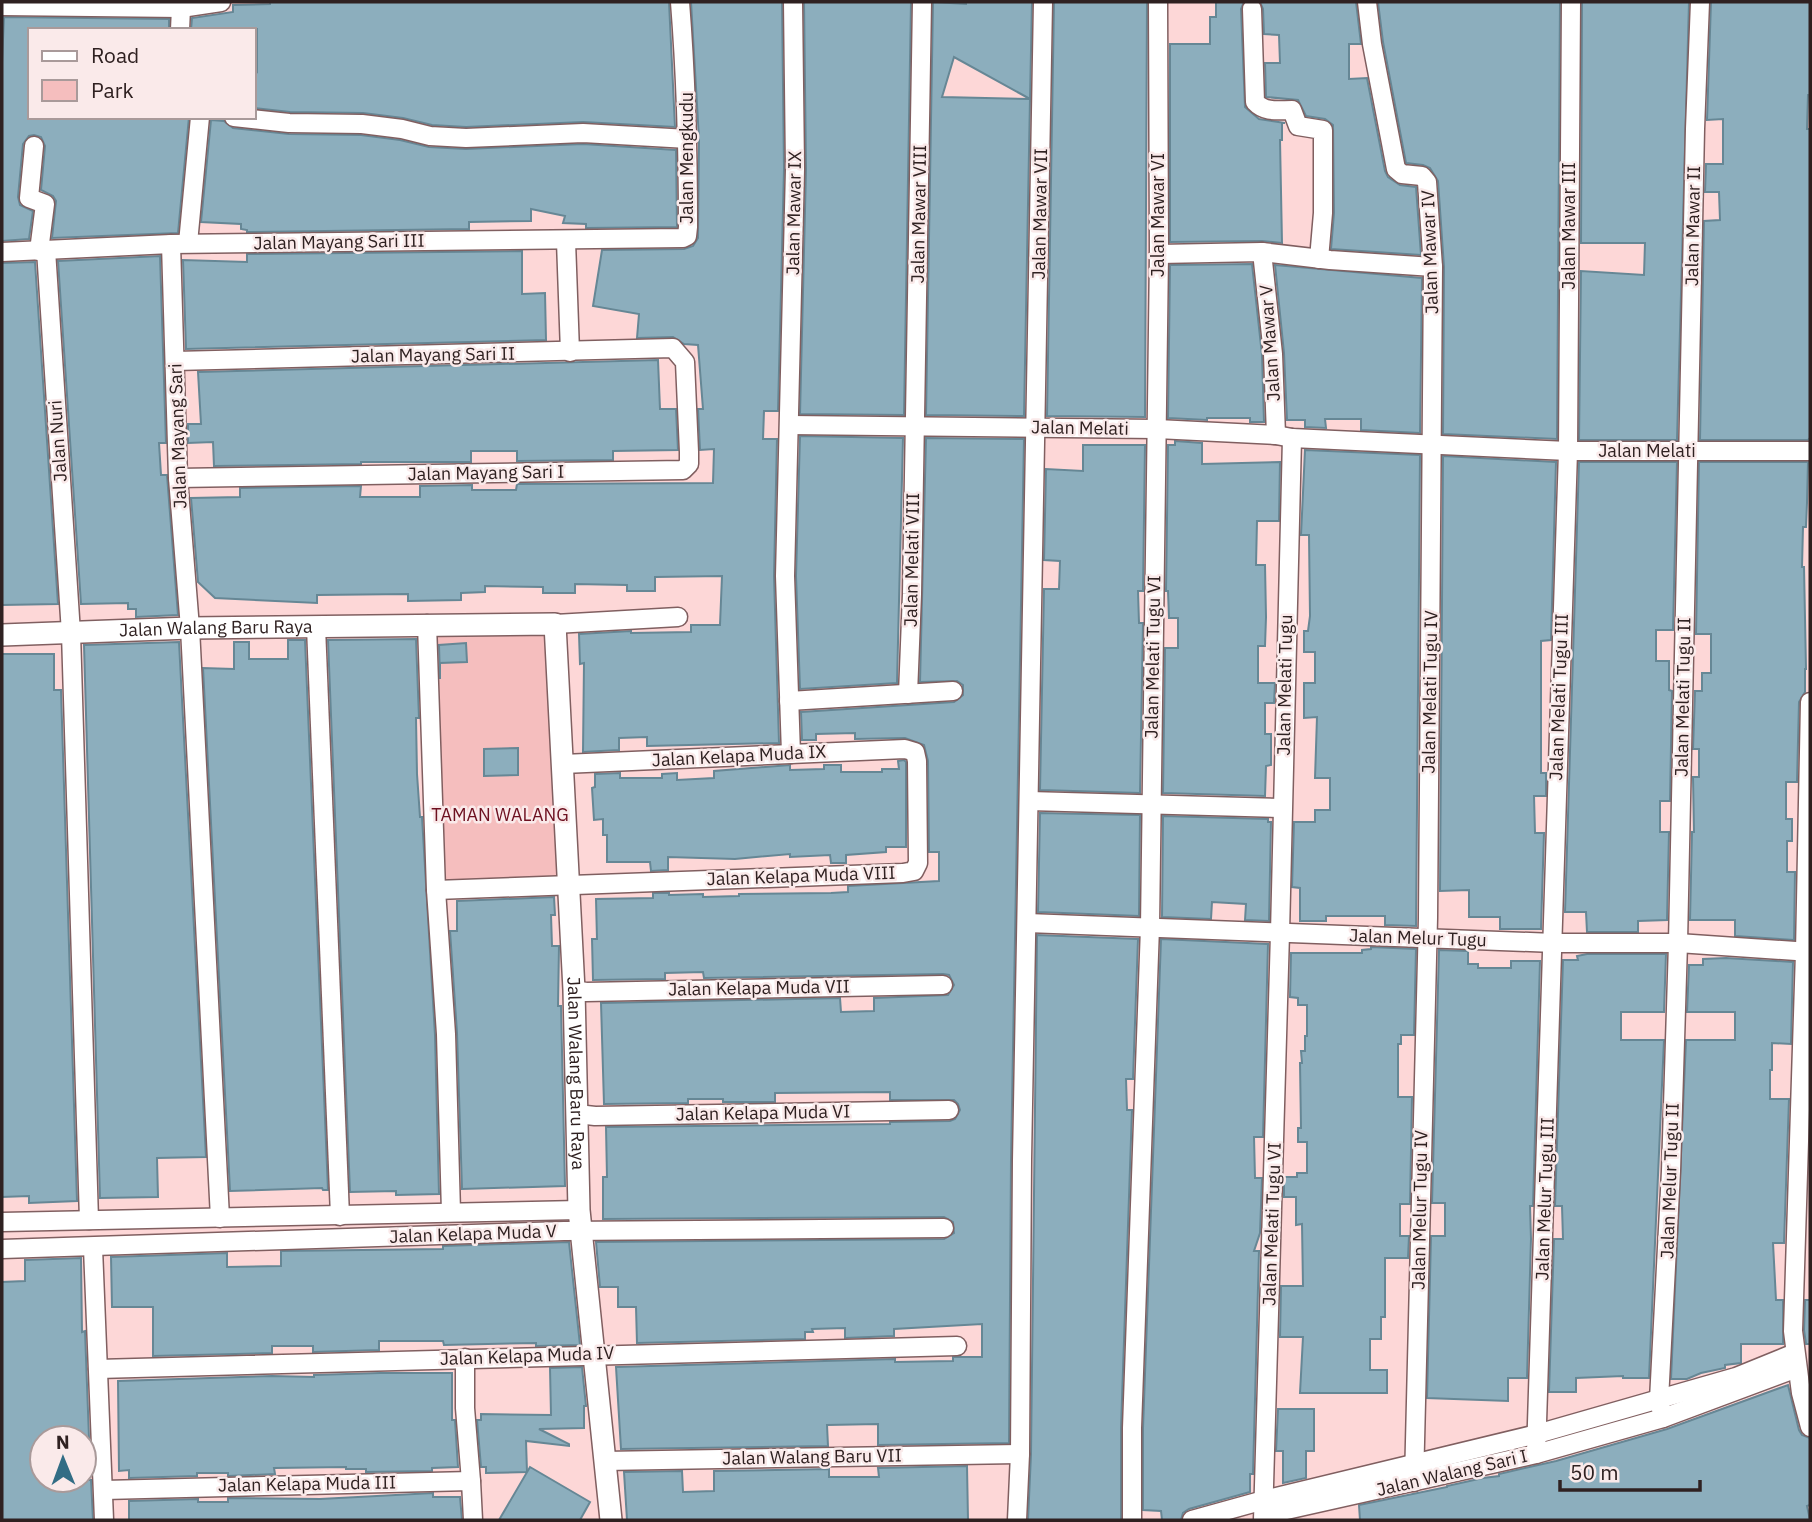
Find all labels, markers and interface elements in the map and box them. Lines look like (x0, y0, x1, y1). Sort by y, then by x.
legend (28, 28, 256, 119)
text: Road (91, 41, 139, 69)
text: Park (91, 76, 134, 104)
street label: Jalan Mengkudu (675, 92, 698, 224)
street label: Jalan Mawar VIII (906, 144, 931, 284)
street label: Jalan Mawar VII (1027, 148, 1052, 280)
street label: Jalan Mawar IX (781, 151, 806, 275)
street label: Jalan Mawar VI (1146, 153, 1169, 277)
street label: Jalan Mawar III (1557, 162, 1580, 290)
street label: Jalan Mawar II (1680, 166, 1705, 286)
street label: Jalan Mawar IV (1416, 190, 1443, 315)
street label: Jalan Mayang Sari III (253, 229, 425, 254)
street label: Jalan Mawar V (1254, 284, 1285, 402)
street label: Jalan Mayang Sari II (351, 342, 515, 367)
street label: Jalan Mayang Sari (163, 363, 192, 509)
street label: Jalan Nuri (43, 399, 72, 483)
street label: Jalan Melati (1031, 415, 1129, 440)
street label: Jalan Melati (1598, 439, 1696, 462)
street label: Jalan Mayang Sari I (407, 460, 565, 485)
street label: Jalan Melati VIII (899, 493, 924, 627)
street label: Jalan Melati Tugu VI (1140, 575, 1165, 739)
street label: Jalan Melati Tugu IV (1417, 610, 1442, 774)
street label: Jalan Melati Tugu III (1544, 613, 1573, 781)
street label: Jalan Melati Tugu (1272, 614, 1297, 756)
street label: Jalan Walang Baru Raya (119, 615, 313, 642)
street label: Jalan Melati Tugu II (1670, 617, 1695, 777)
street label: Jalan Kelapa Muda IX (651, 739, 827, 772)
park label: TAMAN WALANG (431, 803, 569, 826)
street label: Jalan Kelapa Muda VIII (706, 861, 896, 890)
street label: Jalan Melur Tugu (1349, 924, 1487, 951)
street label: Jalan Kelapa Muda VII (668, 974, 850, 1001)
street label: Jalan Walang Baru Raya (562, 976, 590, 1171)
street label: Jalan Kelapa Muda VI (675, 1099, 851, 1126)
street label: Jalan Melur Tugu II (1655, 1103, 1684, 1259)
street label: Jalan Melur Tugu III (1530, 1117, 1559, 1281)
street label: Jalan Melur Tugu IV (1407, 1130, 1432, 1290)
street label: Jalan Melati Tugu VI (1257, 1142, 1286, 1306)
street label: Jalan Kelapa Muda V (389, 1219, 557, 1248)
street label: Jalan Kelapa Muda IV (439, 1341, 615, 1370)
north arrow (28, 1424, 98, 1494)
text: N (56, 1430, 70, 1454)
street label: Jalan Walang Baru VII (722, 1443, 902, 1470)
street label: Jalan Walang Sari I (1374, 1444, 1530, 1501)
scale bar (1560, 1448, 1700, 1492)
text: 50 m (1570, 1458, 1619, 1486)
street label: Jalan Kelapa Muda III (218, 1470, 396, 1497)

